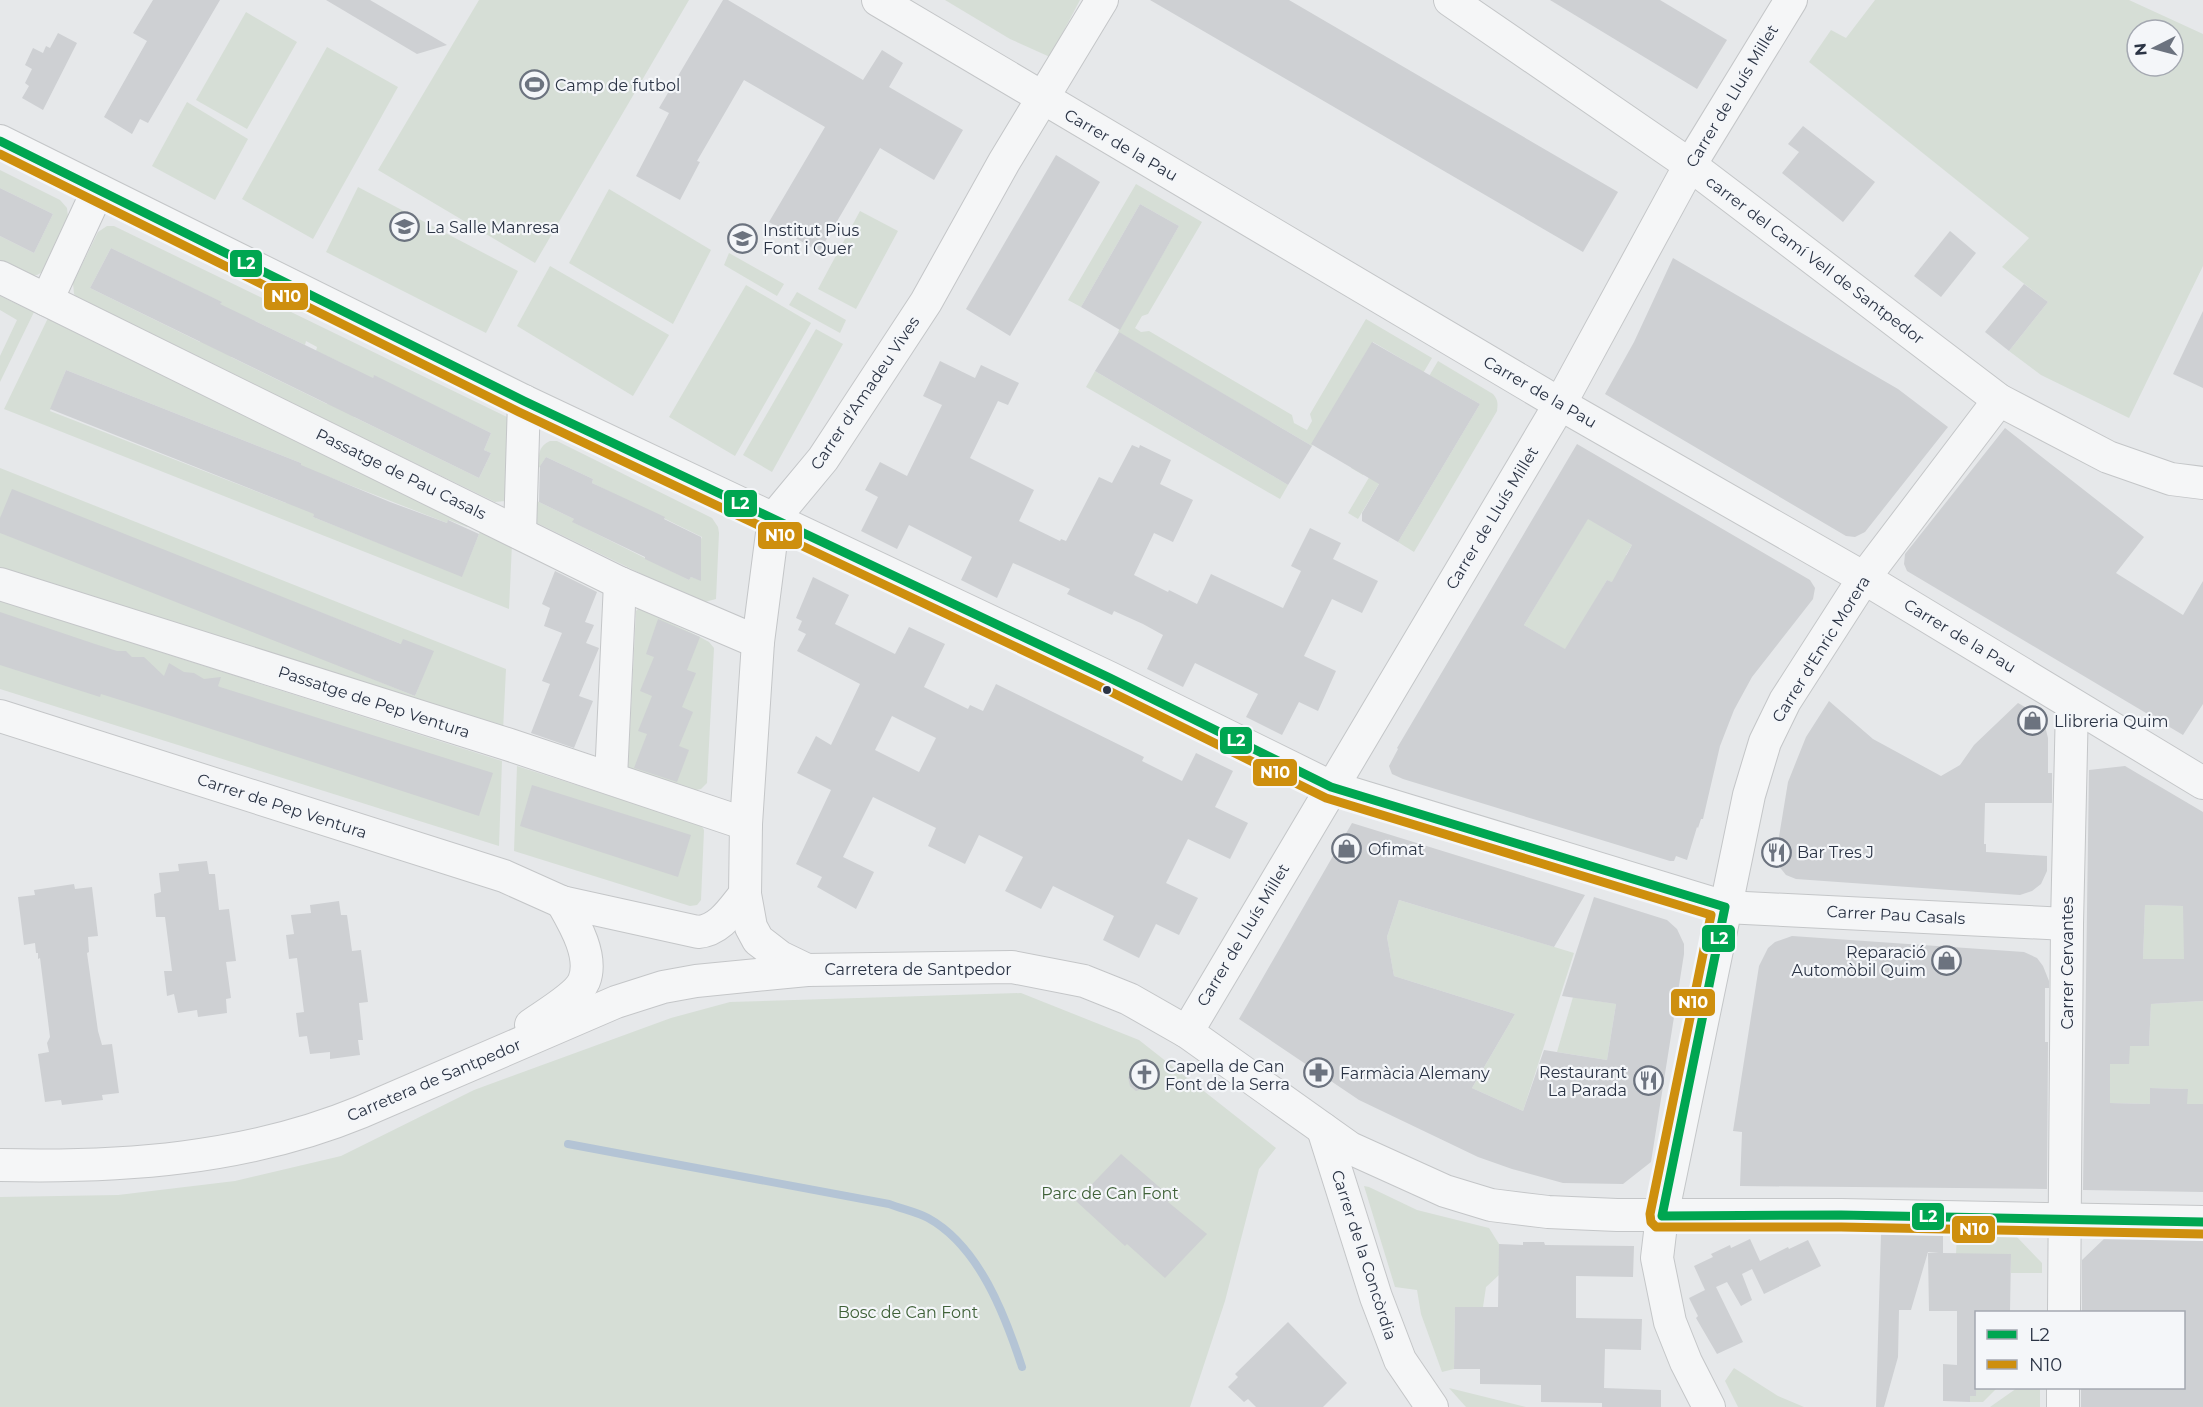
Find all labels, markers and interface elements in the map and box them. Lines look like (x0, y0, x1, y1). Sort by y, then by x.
north arrow (2125, 18, 2185, 78)
street label: Carrer de Lluís Millet (1682, 21, 1782, 171)
text: N (2130, 42, 2151, 57)
sports icon: Camp de futbol (518, 69, 550, 101)
place label: Camp de futbol (555, 76, 680, 95)
street label: Carrer de la Pau (1061, 105, 1181, 185)
street label: carrer del Camí Vell de Santpedor (1702, 172, 1928, 348)
school or university icon: La Salle Manresa (389, 211, 421, 243)
place label: La Salle Manresa (426, 218, 559, 237)
place label: Institut Pius Font i Quer (763, 221, 860, 258)
school or university icon: Institut Pius Font i Quer (726, 223, 758, 255)
line badge: L2 (229, 249, 263, 278)
text: L2 (236, 254, 256, 273)
line badge: N10 (263, 282, 309, 311)
text: N10 (271, 287, 301, 306)
street label: Carrer d'Amadeu Vives (806, 312, 924, 473)
street label: Carrer de la Pau (1480, 352, 1600, 432)
street label: Passatge de Pau Casals (313, 424, 489, 524)
street label: Carrer de Lluís Millet (1442, 443, 1542, 593)
line badge: L2 (723, 489, 758, 518)
text: L2 (730, 494, 750, 513)
line badge: N10 (757, 521, 803, 550)
text: N10 (765, 526, 795, 545)
street label: Carrer d'Enric Morera (1768, 572, 1874, 726)
street label: Carrer de la Pau (1900, 595, 2020, 677)
street label: Passatge de Pep Ventura (276, 662, 472, 742)
unlabelled marker (1101, 684, 1113, 696)
shop icon: Llibreria Quim (2017, 705, 2049, 737)
place label: Llibreria Quim (2054, 712, 2168, 731)
line badge: L2 (1219, 726, 1253, 755)
text: L2 (1226, 731, 1246, 750)
line badge: N10 (1252, 758, 1298, 787)
text: N10 (1260, 763, 1290, 782)
street label: Carrer de Pep Ventura (195, 770, 369, 842)
shop icon: Ofimat (1331, 833, 1363, 865)
restaurant icon: Bar Tres J (1760, 836, 1792, 868)
place label: Ofimat (1368, 840, 1425, 859)
place label: Bar Tres J (1797, 843, 1874, 862)
street label: Carrer de Lluís Millet (1193, 860, 1293, 1010)
street label: Carrer Cervantes (2058, 896, 2077, 1030)
street label: Carrer Pau Casals (1826, 902, 1966, 928)
line badge: L2 (1701, 924, 1736, 953)
text: L2 (1709, 929, 1729, 948)
place label: Reparació Automòbil Quim (1792, 943, 1926, 980)
shop icon: Reparació Automòbil Quim (1931, 945, 1963, 977)
street label: Carretera de Santpedor (824, 960, 1012, 979)
line badge: N10 (1670, 988, 1716, 1017)
text: N10 (1678, 993, 1708, 1012)
street label: Carretera de Santpedor (344, 1035, 524, 1125)
place label: Capella de Can Font de la Serra (1165, 1057, 1290, 1094)
pharmacy icon: Farmàcia Alemany (1303, 1057, 1335, 1089)
church icon: Capella de Can Font de la Serra (1128, 1059, 1160, 1091)
place label: Restaurant La Parada (1539, 1063, 1627, 1100)
place label: Farmàcia Alemany (1340, 1064, 1490, 1083)
restaurant icon: Restaurant La Parada (1632, 1065, 1664, 1097)
street label: Carrer de la Concòrdia (1328, 1168, 1400, 1342)
park label: Parc de Can Font (1041, 1184, 1179, 1203)
line badge: L2 (1911, 1202, 1945, 1231)
text: L2 (1918, 1207, 1938, 1226)
line badge: N10 (1951, 1215, 1996, 1244)
text: N10 (1959, 1220, 1989, 1239)
park label: Bosc de Can Font (838, 1303, 979, 1322)
legend (1975, 1311, 2185, 1389)
text: L2 (2029, 1324, 2050, 1346)
text: N10 (2029, 1354, 2062, 1376)

